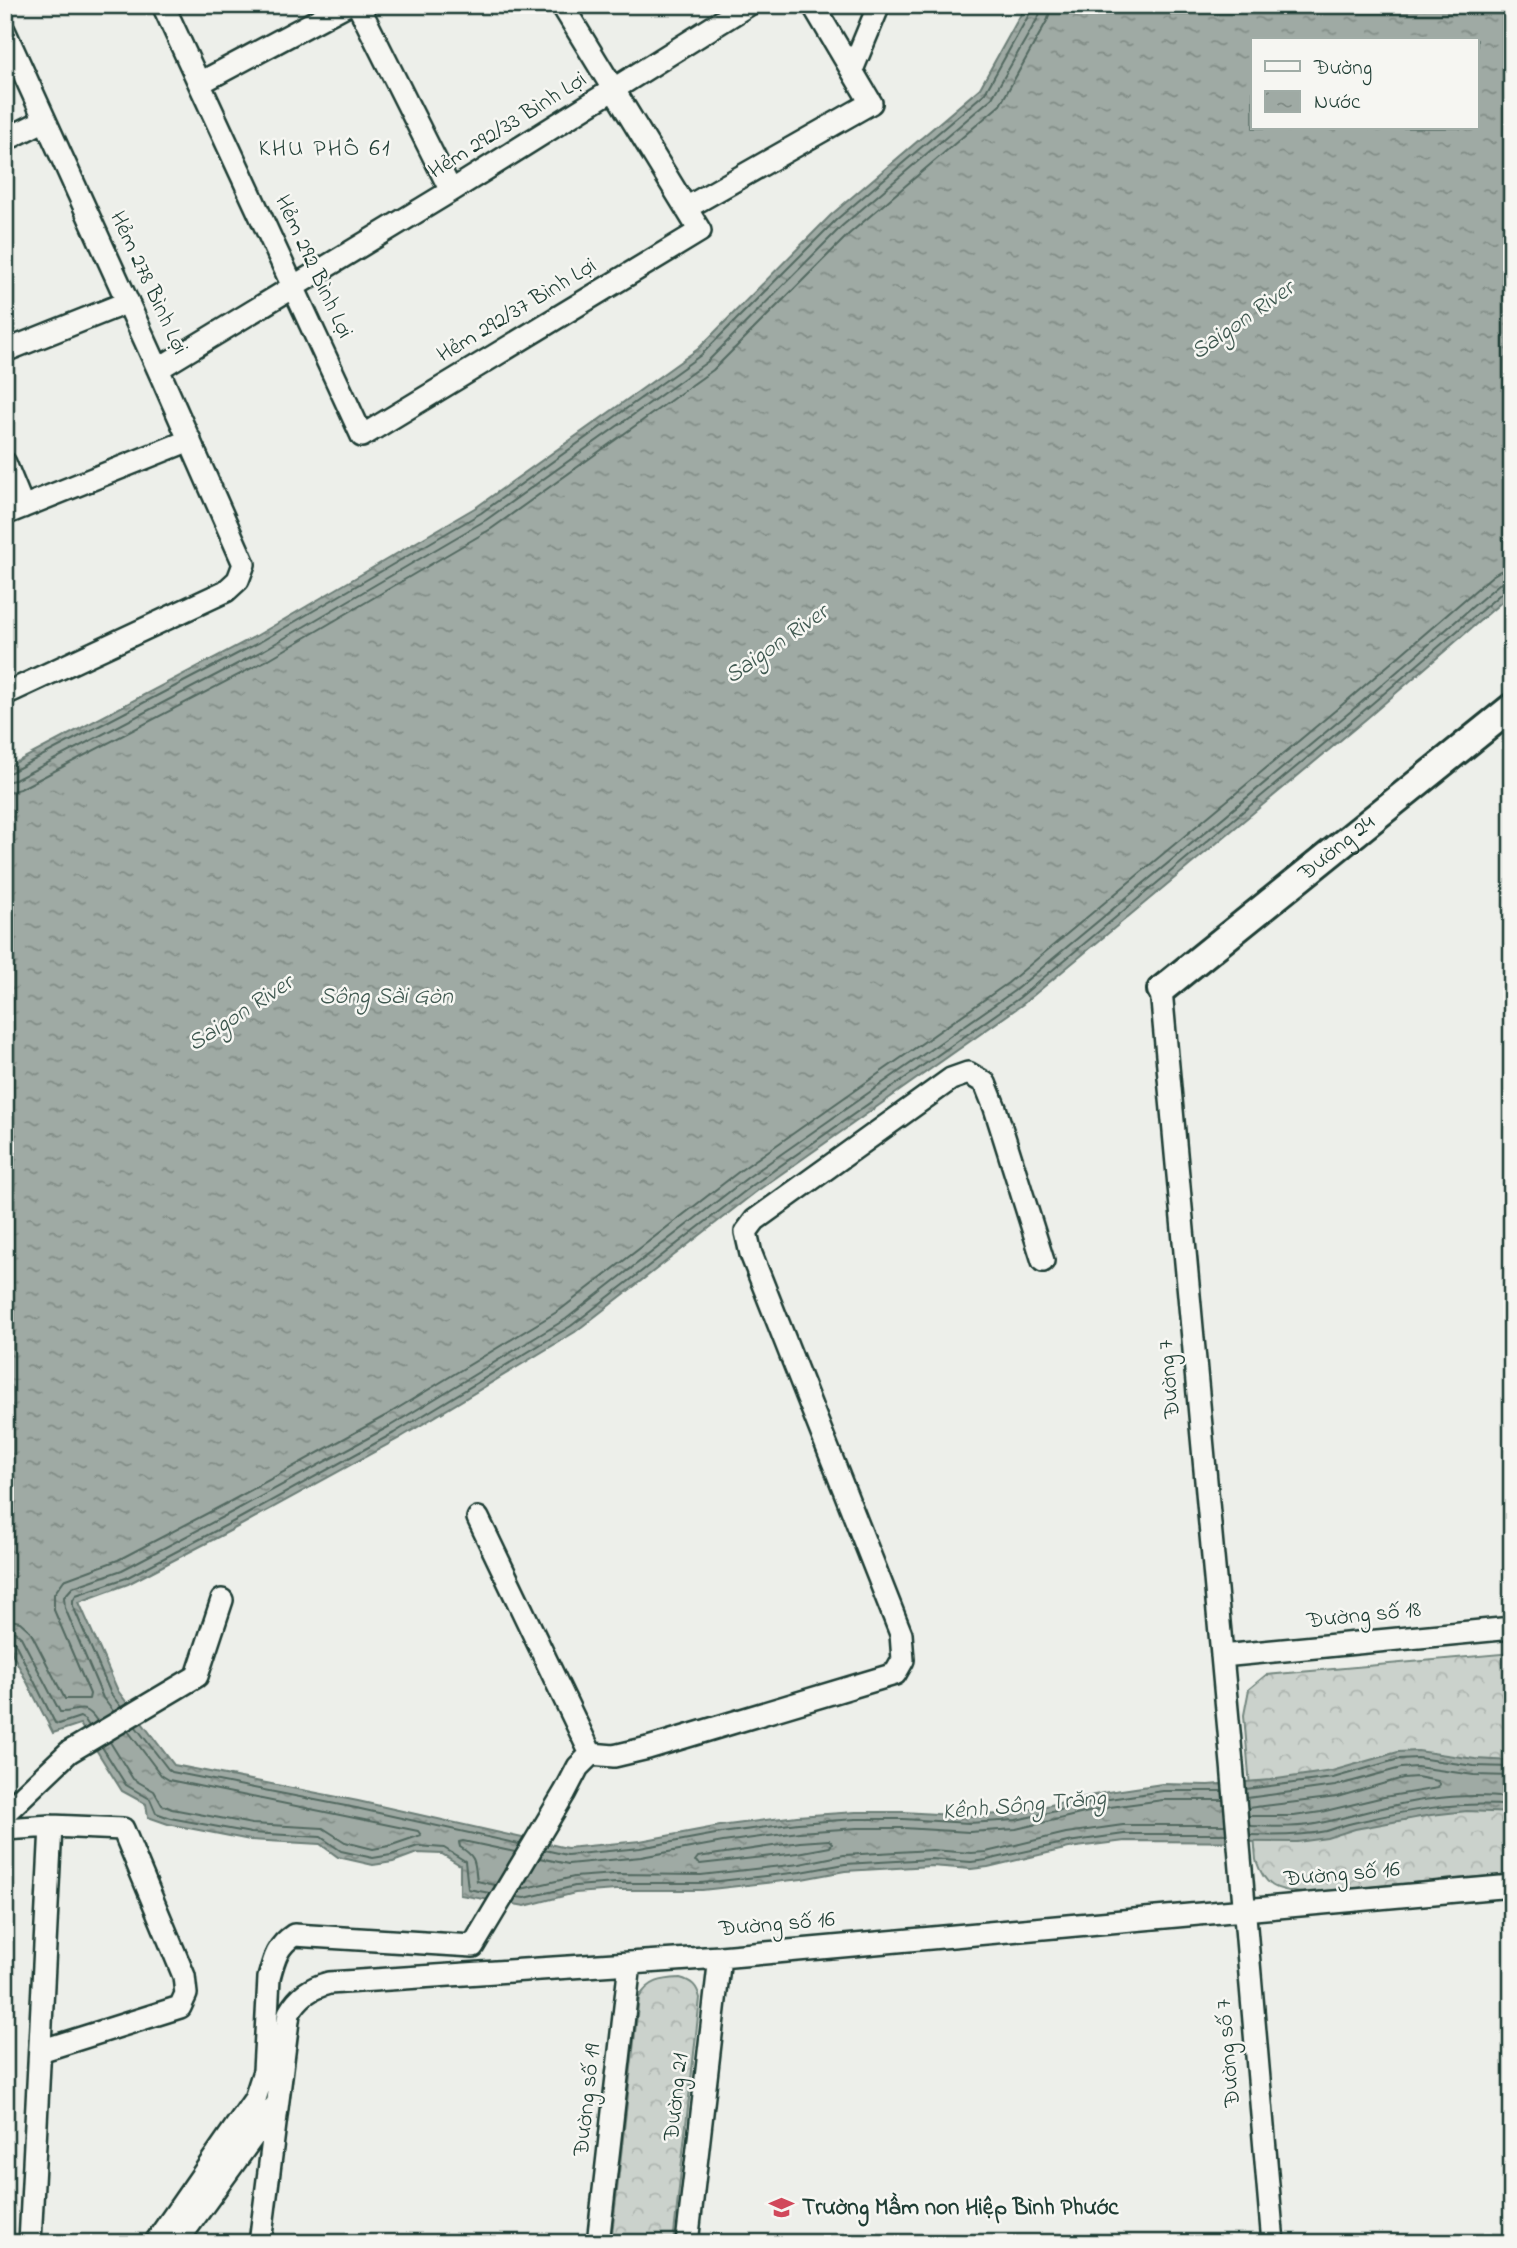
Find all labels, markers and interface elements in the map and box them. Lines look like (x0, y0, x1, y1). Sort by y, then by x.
legend (1251, 38, 1478, 130)
text: Đường (1313, 54, 1372, 86)
street label: Hẻm 292/33 Bình Lợi (422, 64, 594, 188)
text: Nước (1314, 88, 1361, 118)
district label: KHU PHỐ 61 (258, 132, 392, 167)
street label: Hẻm 292 Bình Lợi (265, 190, 361, 344)
street label: Hẻm 278 Bình Lợi (100, 206, 196, 360)
street label: Hẻm 292/37 Bình Lợi (431, 250, 603, 372)
water label: Saigon River (1184, 271, 1304, 370)
water label: Saigon River (718, 595, 838, 694)
street label: Đường 24 (1291, 807, 1383, 890)
water label: Saigon River (181, 965, 303, 1061)
water label: Sông Sài Gòn (319, 980, 454, 1015)
street label: Đường 7 (1150, 1338, 1191, 1421)
street label: Đường số 18 (1304, 1594, 1423, 1640)
water label: Kênh Sông Trăng (941, 1781, 1108, 1831)
street label: Đường số 16 (1282, 1853, 1401, 1898)
street label: Đường số 16 (717, 1903, 836, 1948)
street label: Đường số 7 (1208, 1997, 1251, 2109)
street label: Đường số 19 (566, 2042, 611, 2159)
street label: Đường 21 (656, 2051, 699, 2144)
place label: Trường Mầm non Hiệp Bình Phước (802, 2192, 1119, 2227)
school or university icon: Trường Mầm non Hiệp Bình Phước (768, 2194, 796, 2222)

